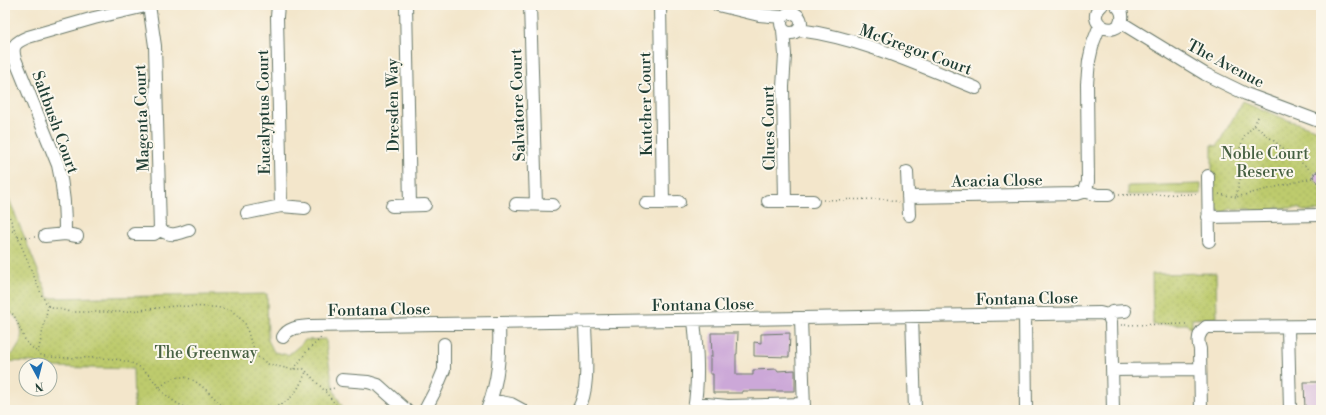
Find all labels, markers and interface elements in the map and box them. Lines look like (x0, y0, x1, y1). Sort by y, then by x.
street label: McGregor Court (857, 20, 975, 80)
street label: The Avenue (1183, 35, 1268, 93)
street label: Salvatore Court (506, 48, 530, 162)
street label: Eucalyptus Court (253, 49, 275, 175)
street label: Kutcher Court (635, 51, 657, 156)
street label: Dresden Way (382, 58, 404, 152)
street label: Magenta Court (130, 64, 154, 172)
street label: Saltbush Court (27, 68, 83, 177)
street label: Clues Court (758, 85, 780, 171)
park label: Noble Court Reserve (1221, 144, 1309, 182)
street label: Acacia Close (950, 170, 1043, 192)
street label: Fontana Close (976, 288, 1079, 310)
street label: Fontana Close (652, 294, 755, 316)
street label: Fontana Close (328, 299, 431, 321)
park label: The Greenway (155, 343, 258, 363)
north arrow (18, 357, 58, 397)
text: N (34, 378, 44, 393)

